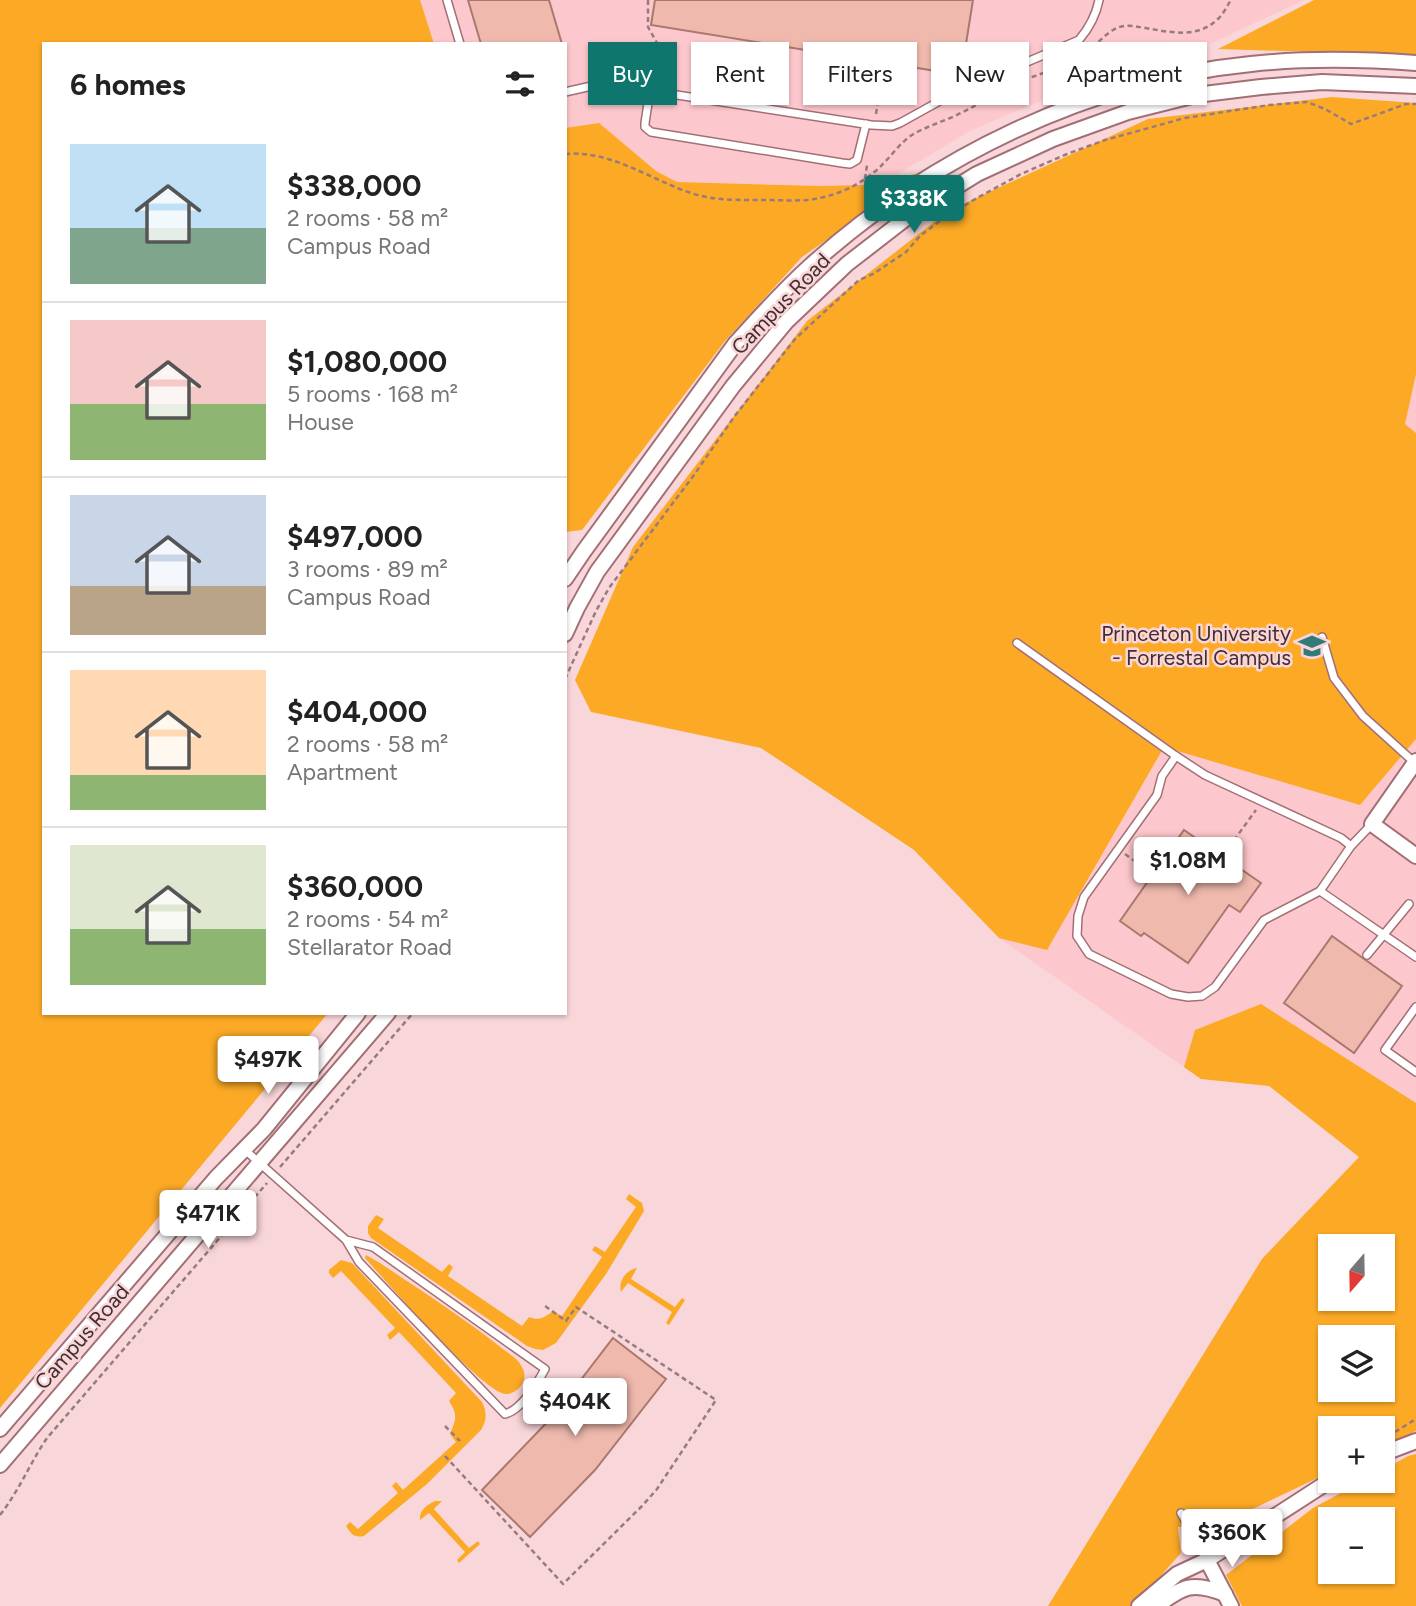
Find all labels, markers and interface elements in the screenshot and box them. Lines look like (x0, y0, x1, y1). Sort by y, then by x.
chip: Buy (588, 42, 677, 105)
chip: Rent (691, 42, 789, 105)
chip: Filters (803, 42, 917, 105)
chip: New (931, 42, 1029, 105)
chip: Apartment (1043, 42, 1207, 105)
icon: filters (501, 65, 539, 103)
text: 6 homes (70, 66, 186, 103)
text: $338,000 (287, 167, 421, 204)
icon: home (126, 172, 210, 256)
pin: $338K (865, 176, 963, 235)
text: $338K (880, 184, 948, 212)
text: 2 rooms · 58 m² (287, 204, 448, 232)
text: Campus Road (287, 232, 431, 260)
street label: Campus Road (726, 248, 835, 360)
text: $1,080,000 (287, 343, 447, 380)
icon: home (126, 348, 210, 432)
text: 5 rooms · 168 m² (287, 380, 458, 408)
text: House (287, 408, 354, 436)
text: $497,000 (287, 518, 423, 555)
icon: home (126, 523, 210, 607)
text: 3 rooms · 89 m² (287, 555, 448, 583)
text: Campus Road (287, 583, 431, 611)
place label: Princeton University - Forrestal Campus (1101, 621, 1291, 670)
school or university icon: Princeton University - Forrestal Campus (1297, 631, 1327, 661)
text: $404,000 (287, 693, 427, 730)
icon: home (126, 698, 210, 782)
text: 2 rooms · 58 m² (287, 730, 448, 758)
text: Apartment (287, 758, 398, 786)
pin: $1.08M (1131, 838, 1245, 897)
text: $1.08M (1150, 846, 1226, 874)
text: $360,000 (287, 868, 423, 905)
icon: home (126, 873, 210, 957)
text: 2 rooms · 54 m² (287, 905, 449, 933)
text: Stellarator Road (287, 933, 452, 961)
pin: $497K (219, 1036, 317, 1096)
text: $497K (234, 1045, 302, 1073)
pin: $471K (159, 1190, 257, 1250)
text: $471K (175, 1199, 241, 1227)
north arrow (1318, 1234, 1395, 1311)
map controls (1318, 1234, 1395, 1584)
street label: Campus Road (29, 1279, 134, 1394)
button: layers (1318, 1325, 1395, 1402)
pin: $404K (526, 1378, 624, 1438)
text: $404K (539, 1387, 611, 1415)
button: + (1318, 1416, 1395, 1493)
button: − (1318, 1507, 1395, 1584)
pin: $360K (1183, 1510, 1281, 1569)
text: $360K (1197, 1518, 1267, 1546)

